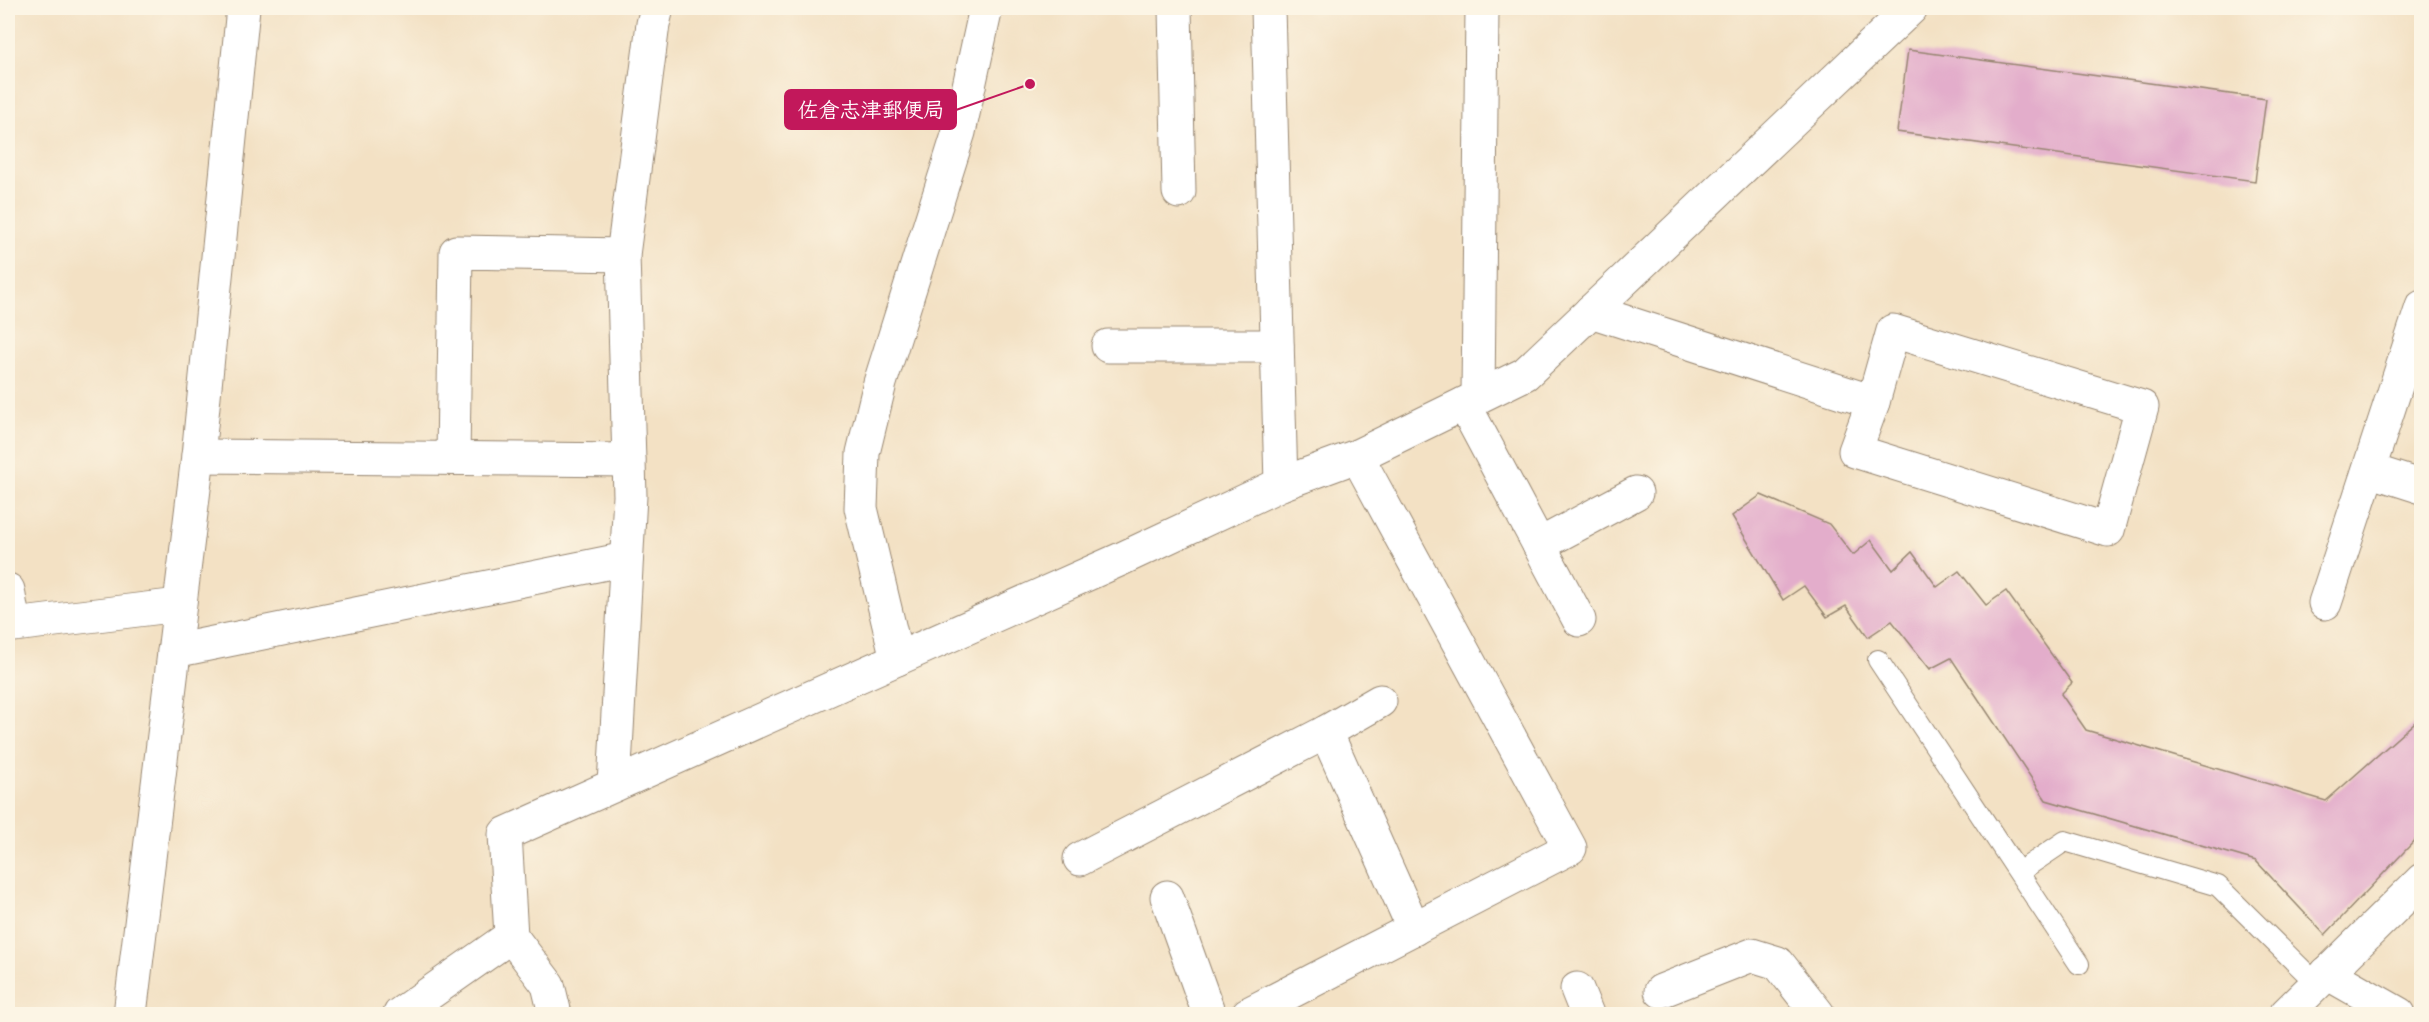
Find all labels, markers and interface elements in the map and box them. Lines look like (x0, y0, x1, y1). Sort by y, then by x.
callout: 佐倉志津郵便局 (785, 90, 956, 129)
text: 佐倉志津郵便局 (798, 97, 945, 125)

